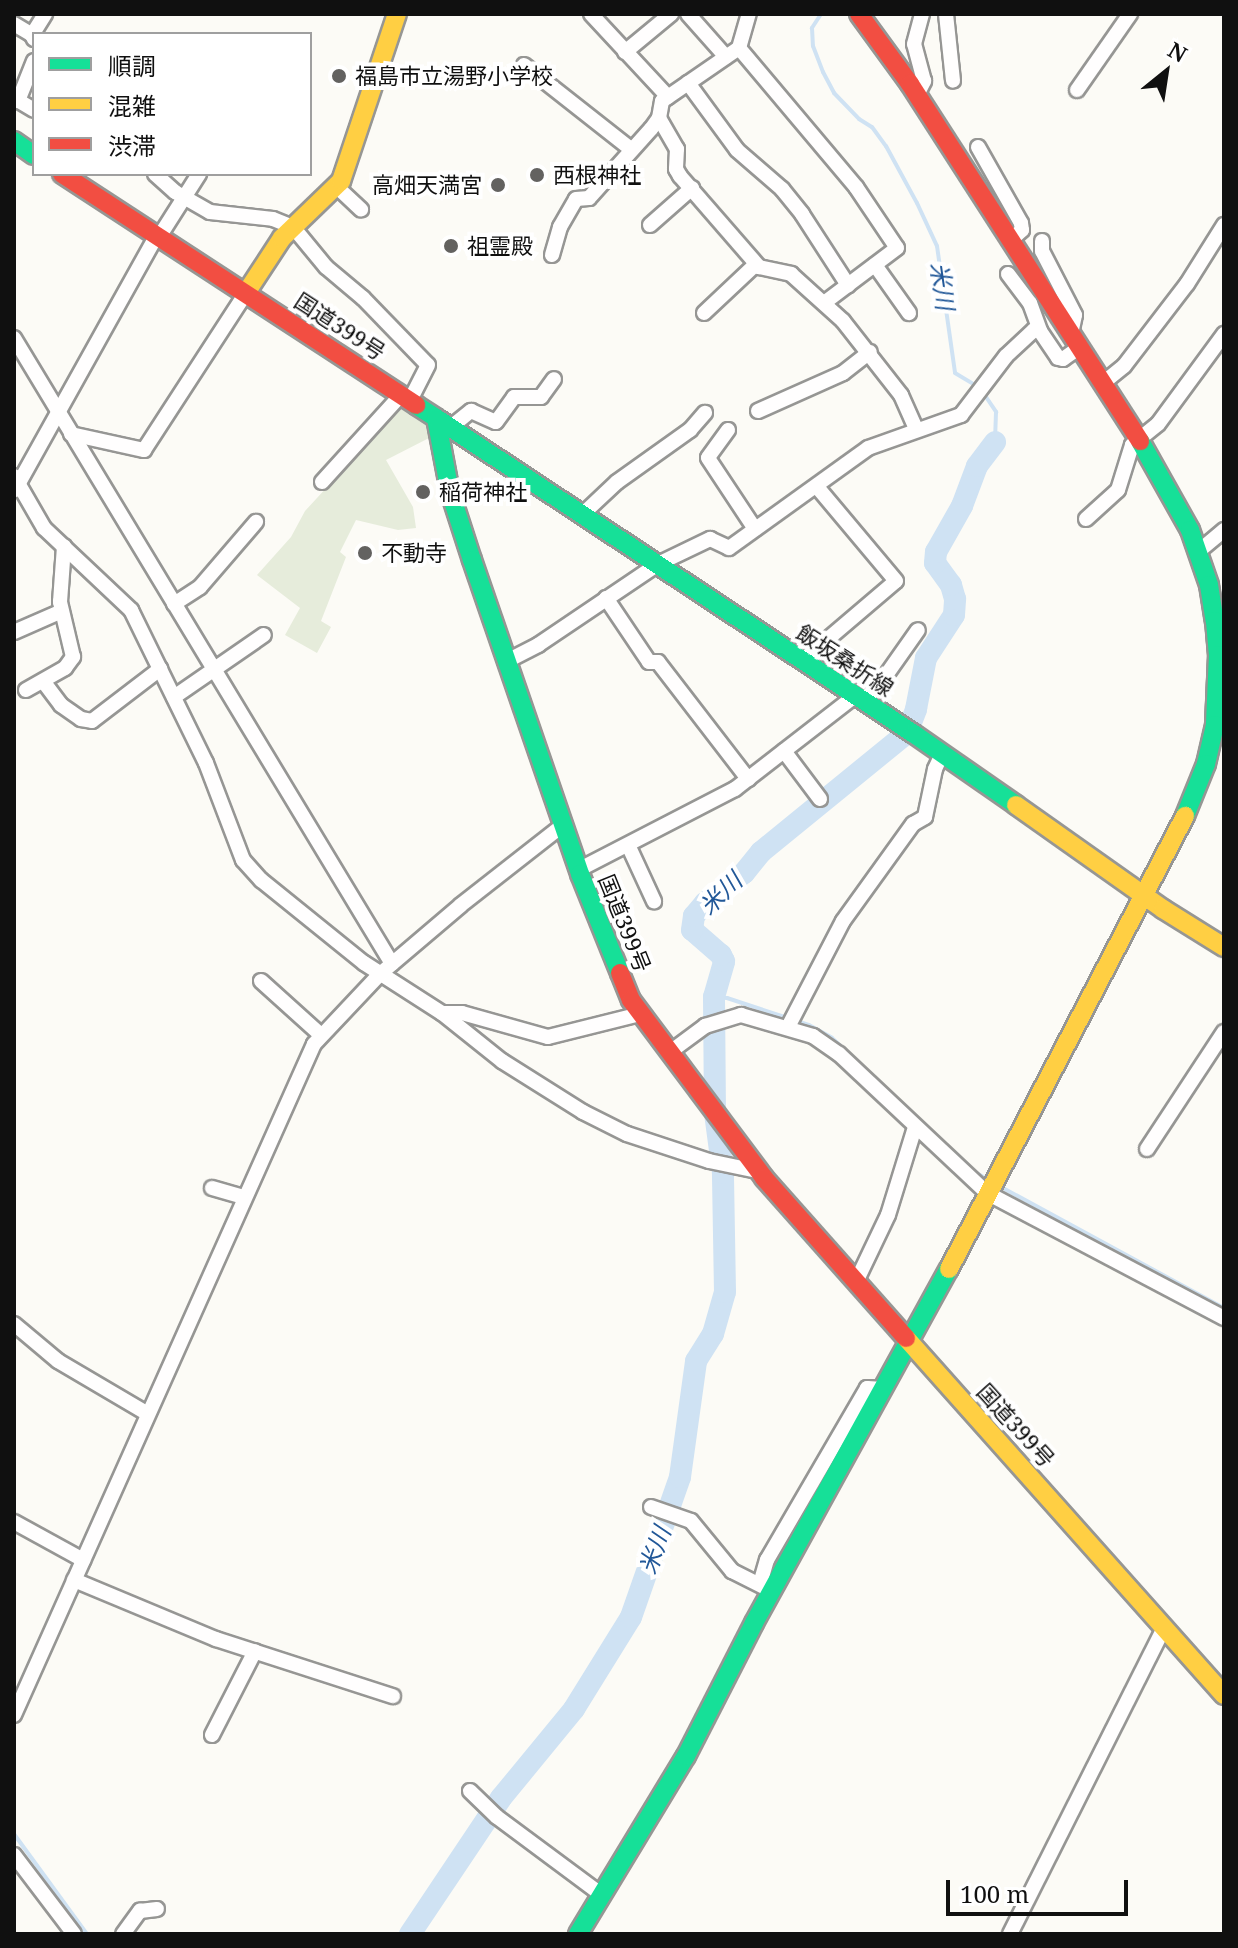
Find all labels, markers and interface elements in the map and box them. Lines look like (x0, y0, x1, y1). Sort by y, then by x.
legend (32, 32, 312, 176)
north arrow (1126, 32, 1206, 112)
text: N (1163, 34, 1193, 69)
text: 順調 (108, 49, 156, 82)
place label: 福島市立湯野小学校 (355, 63, 553, 89)
marker: 福島市立湯野小学校 (330, 67, 348, 85)
text: 混雑 (108, 89, 156, 122)
text: 渋滞 (108, 129, 156, 162)
place label: 西根神社 (553, 162, 641, 188)
marker: 西根神社 (528, 166, 546, 184)
place label: 高畑天満宮 (372, 172, 482, 198)
marker: 高畑天満宮 (489, 176, 507, 194)
place label: 祖霊殿 (467, 233, 533, 259)
marker: 祖霊殿 (442, 237, 460, 255)
water label: 米川 (925, 260, 961, 312)
street label: 国道399号 (290, 287, 390, 365)
place label: 稲荷神社 (439, 479, 527, 505)
marker: 稲荷神社 (414, 483, 432, 501)
place label: 不動寺 (381, 540, 447, 566)
marker: 不動寺 (356, 544, 374, 562)
street label: 飯坂桑折線 (792, 619, 898, 701)
water label: 米川 (693, 866, 747, 920)
street label: 国道399号 (593, 870, 657, 976)
street label: 国道399号 (972, 1378, 1060, 1472)
water label: 米川 (632, 1523, 676, 1577)
scale bar (950, 1864, 1132, 1914)
text: 100 m (960, 1877, 1029, 1910)

